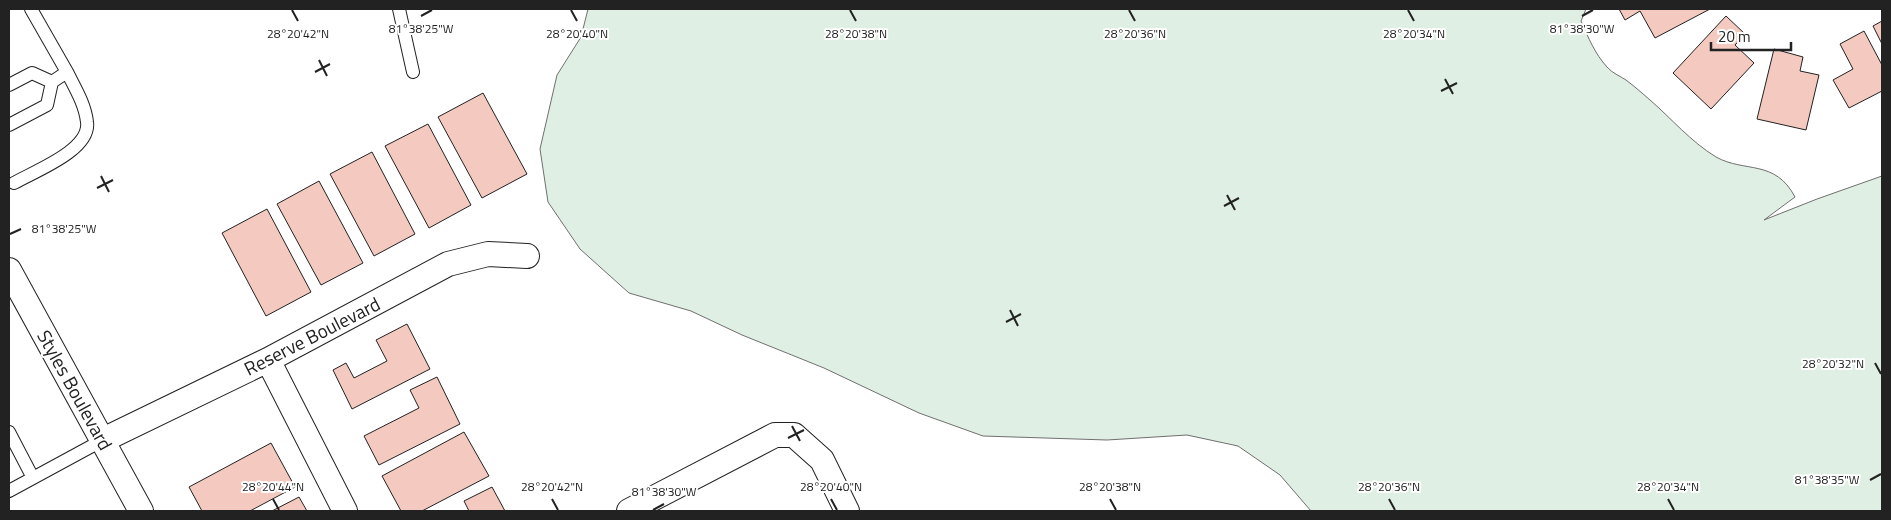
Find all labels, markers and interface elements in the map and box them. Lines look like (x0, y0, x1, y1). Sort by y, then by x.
text: 81°38'25"W (389, 19, 454, 38)
text: 81°38'30"W (1550, 19, 1615, 38)
scale bar (1711, 20, 1791, 52)
text: 28°20'42"N (267, 24, 329, 43)
text: 28°20'40"N (546, 24, 608, 43)
text: 28°20'38"N (825, 24, 887, 43)
text: 28°20'36"N (1104, 24, 1166, 43)
text: 28°20'34"N (1383, 24, 1445, 43)
text: 20 m (1718, 25, 1751, 48)
text: 81°38'25"W (32, 219, 97, 238)
street label: Reserve Boulevard (239, 289, 385, 382)
street label: Styles Boulevard (30, 324, 120, 455)
text: 28°20'32"N (1802, 354, 1864, 373)
text: 81°38'35"W (1795, 470, 1860, 489)
text: 28°20'44"N (242, 477, 304, 496)
text: 28°20'42"N (521, 477, 583, 496)
text: 28°20'40"N (800, 477, 862, 496)
text: 28°20'38"N (1079, 477, 1141, 496)
text: 28°20'36"N (1358, 477, 1420, 496)
text: 28°20'34"N (1637, 477, 1699, 496)
text: 81°38'30"W (632, 482, 697, 501)

